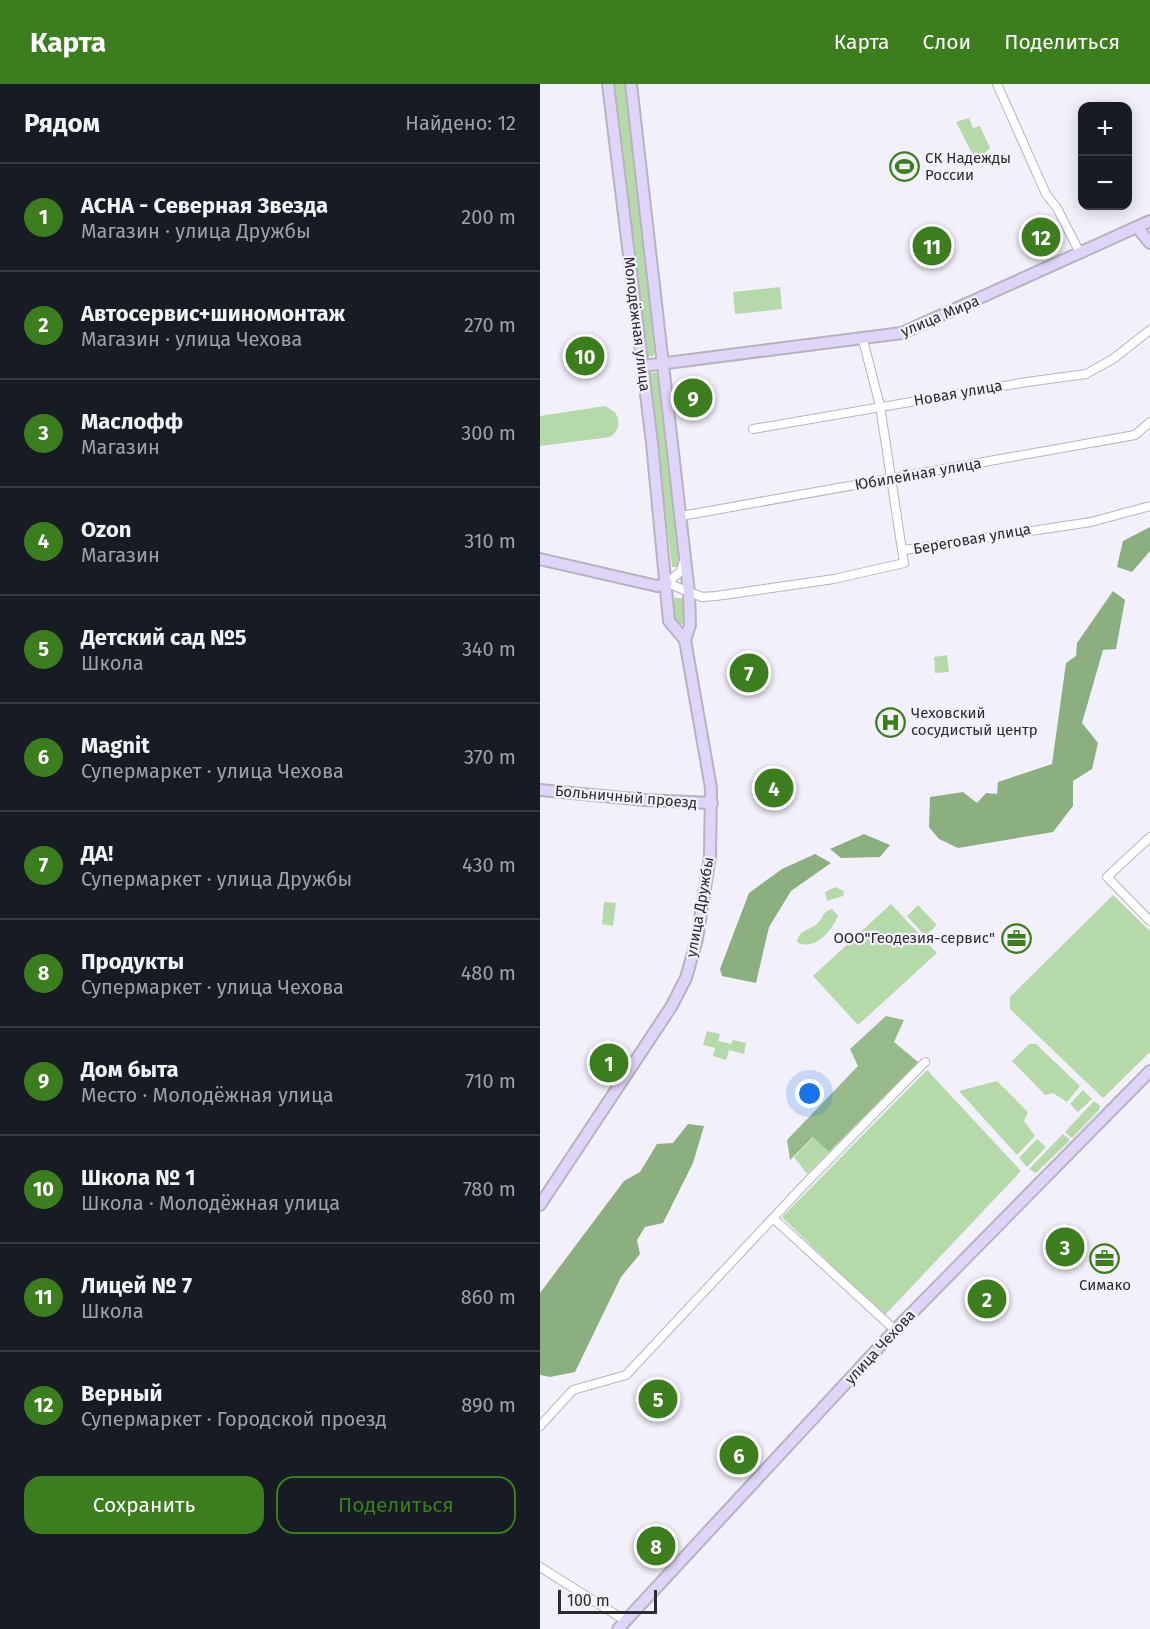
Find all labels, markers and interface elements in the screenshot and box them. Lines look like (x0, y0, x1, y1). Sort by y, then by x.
text: Карта (30, 26, 106, 59)
text: Карта (834, 29, 890, 55)
text: Слои (923, 29, 971, 55)
text: Поделиться (1004, 29, 1120, 55)
map controls (1078, 102, 1132, 210)
button: + (1078, 102, 1132, 156)
text: Рядом (24, 108, 100, 139)
text: Найдено: 12 (405, 111, 516, 135)
place label: СК Надежды России (925, 149, 1011, 184)
sports icon: СК Надежды России (888, 151, 920, 183)
button: − (1078, 156, 1132, 210)
text: АСНА - Северная Звезда (81, 192, 328, 219)
text: 1 (39, 205, 48, 229)
text: 200 m (461, 205, 516, 229)
pin: 12 (1022, 214, 1060, 260)
text: Магазин · улица Дружбы (81, 219, 311, 243)
pin: 11 (912, 224, 952, 268)
street label: Молодёжная улица (620, 256, 654, 392)
street label: улица Мира (898, 291, 982, 341)
text: Автосервис+шиномонтаж (81, 300, 345, 327)
text: 2 (38, 313, 49, 337)
text: 270 m (464, 313, 516, 337)
text: Магазин · улица Чехова (81, 327, 303, 351)
pin: 10 (566, 334, 604, 378)
pin: 9 (674, 376, 712, 420)
street label: Новая улица (912, 376, 1004, 410)
text: Маслофф (81, 408, 183, 435)
text: 3 (38, 421, 49, 445)
text: 300 m (461, 421, 516, 445)
text: Магазин (81, 435, 160, 459)
street label: Юбилейная улица (853, 454, 983, 494)
text: Ozon (81, 516, 131, 543)
street label: Береговая улица (912, 520, 1032, 558)
text: 4 (38, 529, 49, 553)
text: 310 m (464, 529, 516, 553)
text: Магазин (81, 543, 160, 567)
text: Детский сад №5 (81, 624, 247, 651)
text: 5 (38, 637, 49, 661)
text: 340 m (462, 637, 516, 661)
pin: 7 (730, 650, 768, 696)
text: Школа (81, 651, 144, 675)
place label: Чеховский сосудистый центр (911, 704, 1038, 739)
hospital icon: Чеховский сосудистый центр (874, 706, 906, 738)
text: Magnit (81, 732, 150, 759)
text: 6 (38, 745, 49, 769)
text: 370 m (464, 745, 516, 769)
text: Супермаркет · улица Чехова (81, 759, 344, 783)
pin: 4 (754, 766, 794, 810)
street label: Больничный проезд (554, 782, 698, 812)
text: ДА! (81, 840, 113, 867)
text: 7 (39, 853, 48, 877)
text: 430 m (462, 853, 516, 877)
street label: улица Дружбы (682, 855, 718, 959)
text: Супермаркет · улица Дружбы (81, 867, 352, 891)
office icon: ООО"Геодезия-сервис" (1000, 922, 1032, 954)
place label: ООО"Геодезия-сервис" (833, 929, 995, 947)
text: Продукты (81, 948, 184, 975)
text: 8 (38, 961, 49, 985)
text: 480 m (461, 961, 516, 985)
text: Супермаркет · улица Чехова (81, 975, 344, 999)
pin: 1 (590, 1040, 628, 1086)
text: Дом быта (81, 1056, 179, 1083)
text: 9 (38, 1069, 49, 1093)
text: 710 m (465, 1069, 516, 1093)
your location (795, 1079, 824, 1108)
text: Место · Молодёжная улица (81, 1083, 334, 1107)
text: Школа № 1 (81, 1164, 196, 1191)
text: 10 (33, 1177, 54, 1201)
text: 780 m (463, 1177, 516, 1201)
text: Школа · Молодёжная улица (81, 1191, 340, 1215)
pin: 3 (1046, 1224, 1084, 1270)
office icon: Симако (1089, 1242, 1121, 1274)
text: Лицей № 7 (81, 1272, 192, 1299)
pin: 2 (968, 1276, 1006, 1322)
place label: Симако (1079, 1276, 1131, 1294)
text: 11 (34, 1285, 53, 1309)
text: 860 m (461, 1285, 516, 1309)
text: Школа (81, 1299, 144, 1323)
street label: улица Чехова (841, 1306, 919, 1388)
pin: 5 (638, 1376, 678, 1422)
text: Верный (81, 1380, 163, 1407)
text: 12 (34, 1393, 53, 1417)
text: 890 m (461, 1393, 516, 1417)
text: Супермаркет · Городской проезд (81, 1407, 387, 1431)
pin: 6 (720, 1432, 758, 1478)
button: Сохранить (24, 1476, 264, 1534)
button: Поделиться (276, 1476, 516, 1534)
pin: 8 (636, 1524, 676, 1568)
scale bar (558, 1587, 657, 1614)
text: 100 m (567, 1591, 610, 1610)

